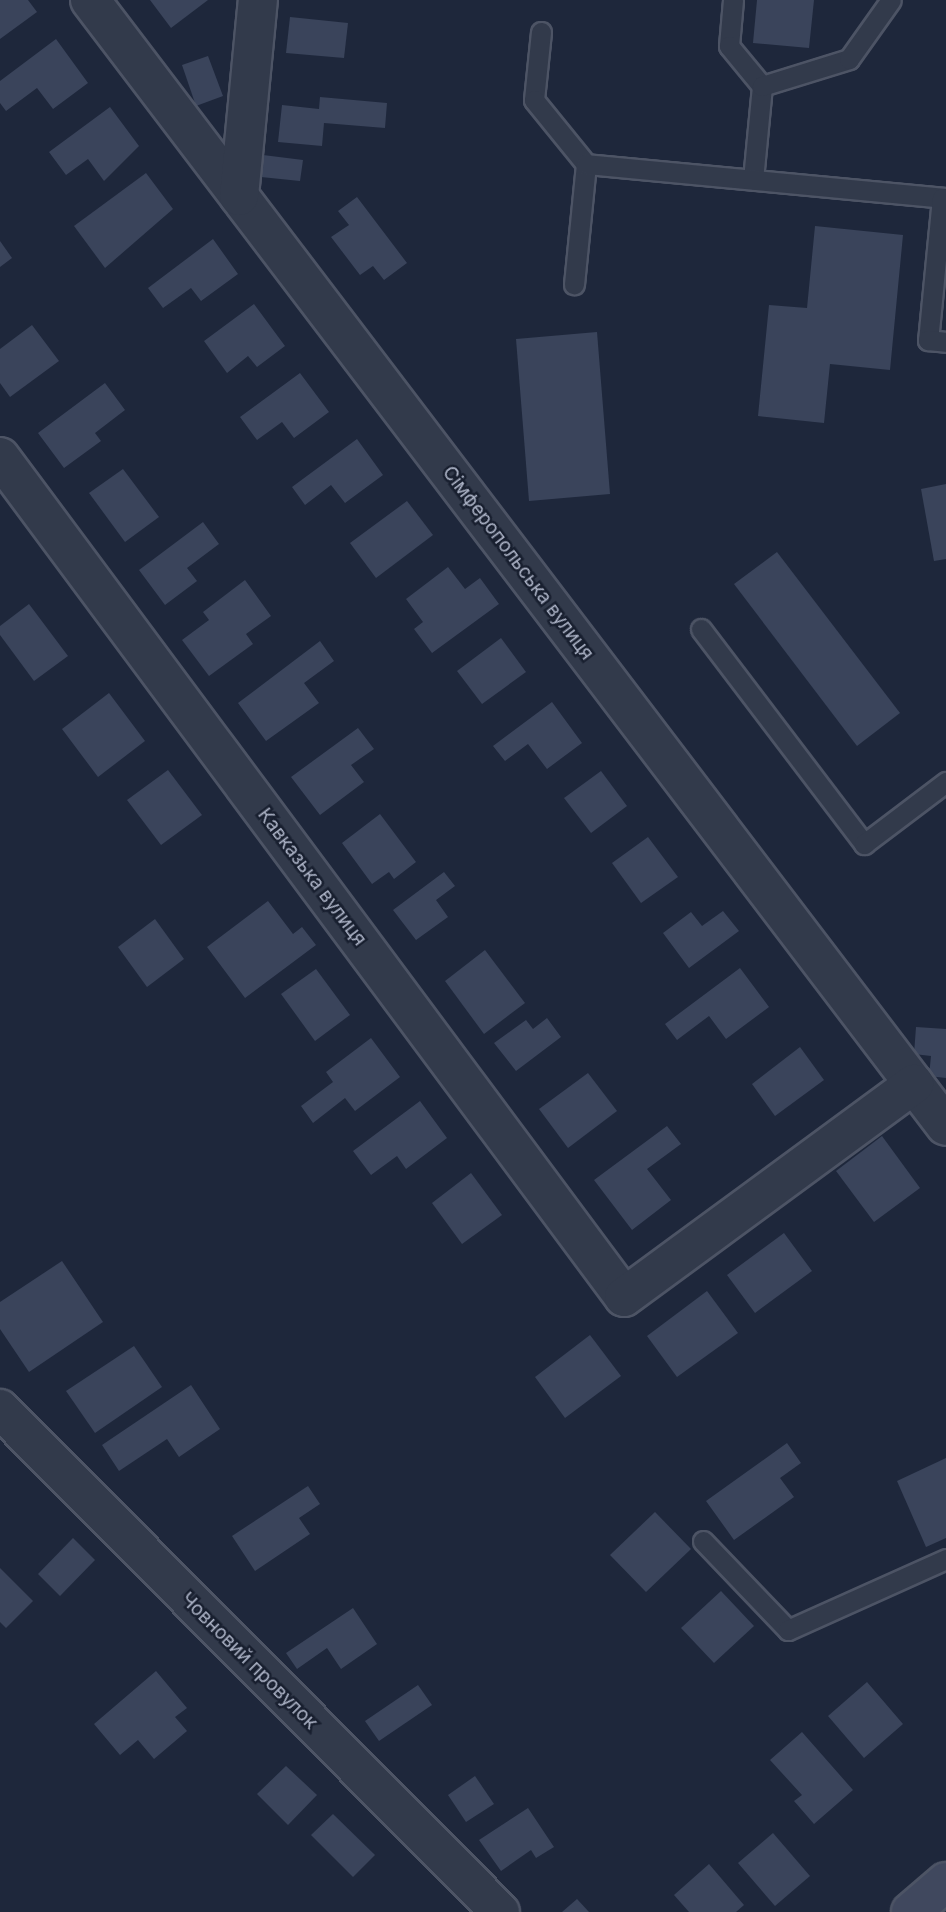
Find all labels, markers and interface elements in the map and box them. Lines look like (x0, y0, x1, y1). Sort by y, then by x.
street label: Сімферопольська вулиця (438, 462, 598, 664)
street label: Кавказька вулиця (253, 804, 371, 950)
street label: Човновий провулок (176, 1588, 322, 1734)

